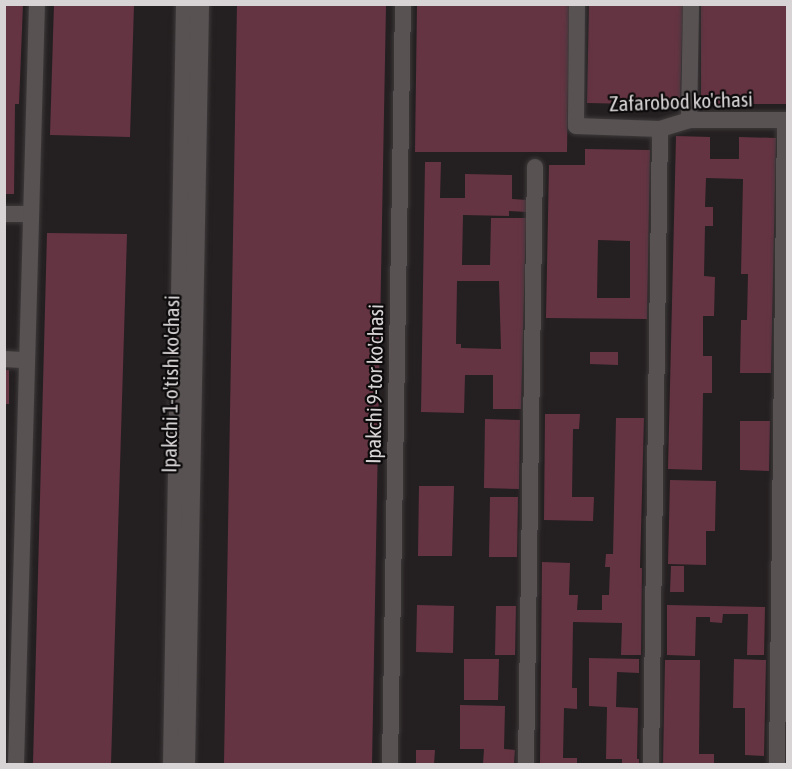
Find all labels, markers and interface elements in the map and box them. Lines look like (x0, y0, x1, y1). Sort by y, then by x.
street label: Zafarobod ko'chasi (609, 86, 753, 116)
street label: Ipakchi 1-o'tish ko'chasi (156, 295, 184, 473)
street label: Ipakchi 9-tor ko'chasi (360, 304, 388, 464)

